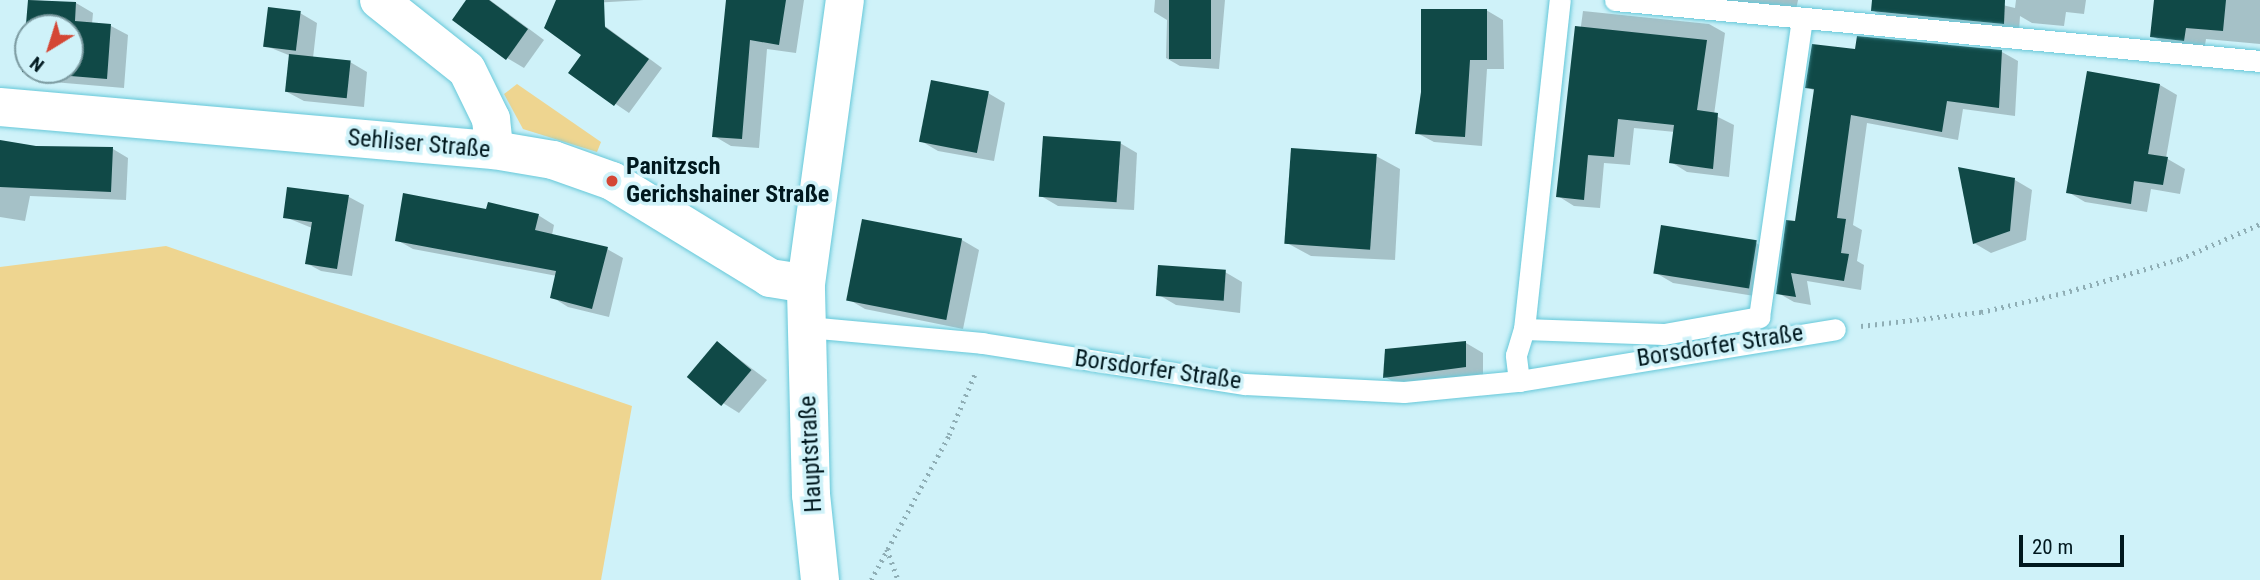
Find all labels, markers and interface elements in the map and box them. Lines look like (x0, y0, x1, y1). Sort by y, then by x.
north arrow (14, 14, 84, 84)
text: N (25, 52, 49, 77)
street label: Sehliser Straße (347, 123, 491, 165)
place label: Panitzsch Gerichshainer Straße (626, 153, 829, 209)
marker: Panitzsch Gerichshainer Straße (604, 173, 620, 189)
street label: Borsdorfer Straße (1635, 319, 1805, 373)
street label: Borsdorfer Straße (1073, 344, 1243, 396)
street label: Hauptstraße (794, 395, 828, 513)
scale bar (2022, 520, 2127, 564)
text: 20 m (2032, 535, 2073, 559)

